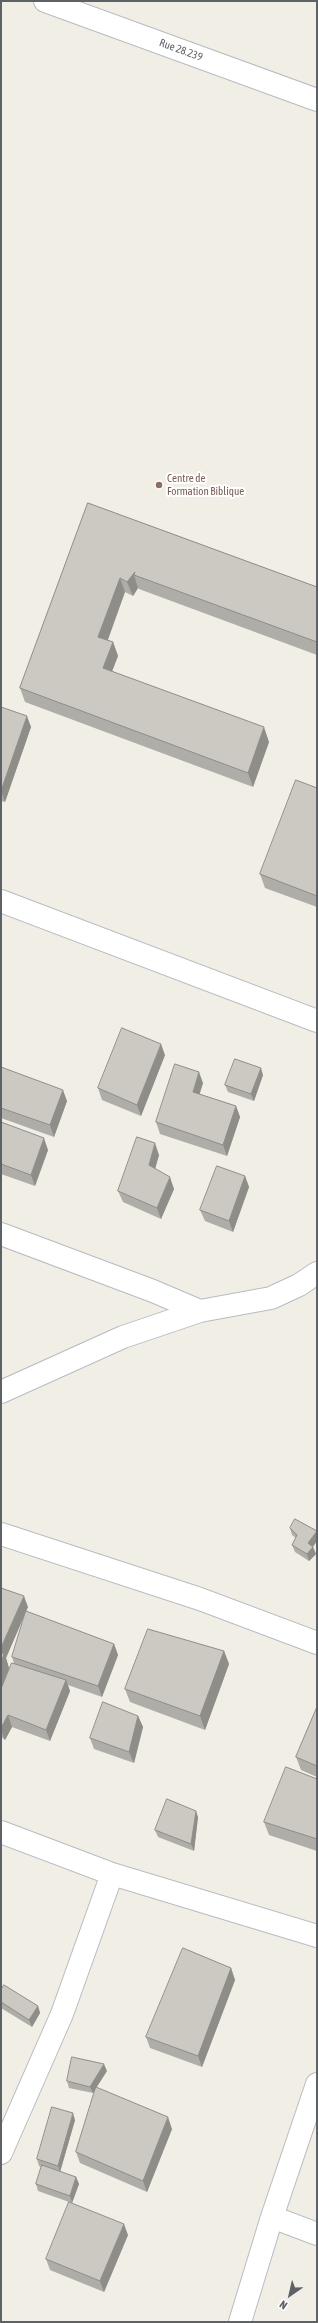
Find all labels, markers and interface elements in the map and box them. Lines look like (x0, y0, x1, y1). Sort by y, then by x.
street label: Rue 28.239 (158, 36, 204, 64)
place label: Centre de Formation Biblique (167, 472, 244, 498)
marker: Centre de Formation Biblique (154, 480, 164, 490)
north arrow (270, 2275, 310, 2315)
text: N (277, 2298, 289, 2312)

